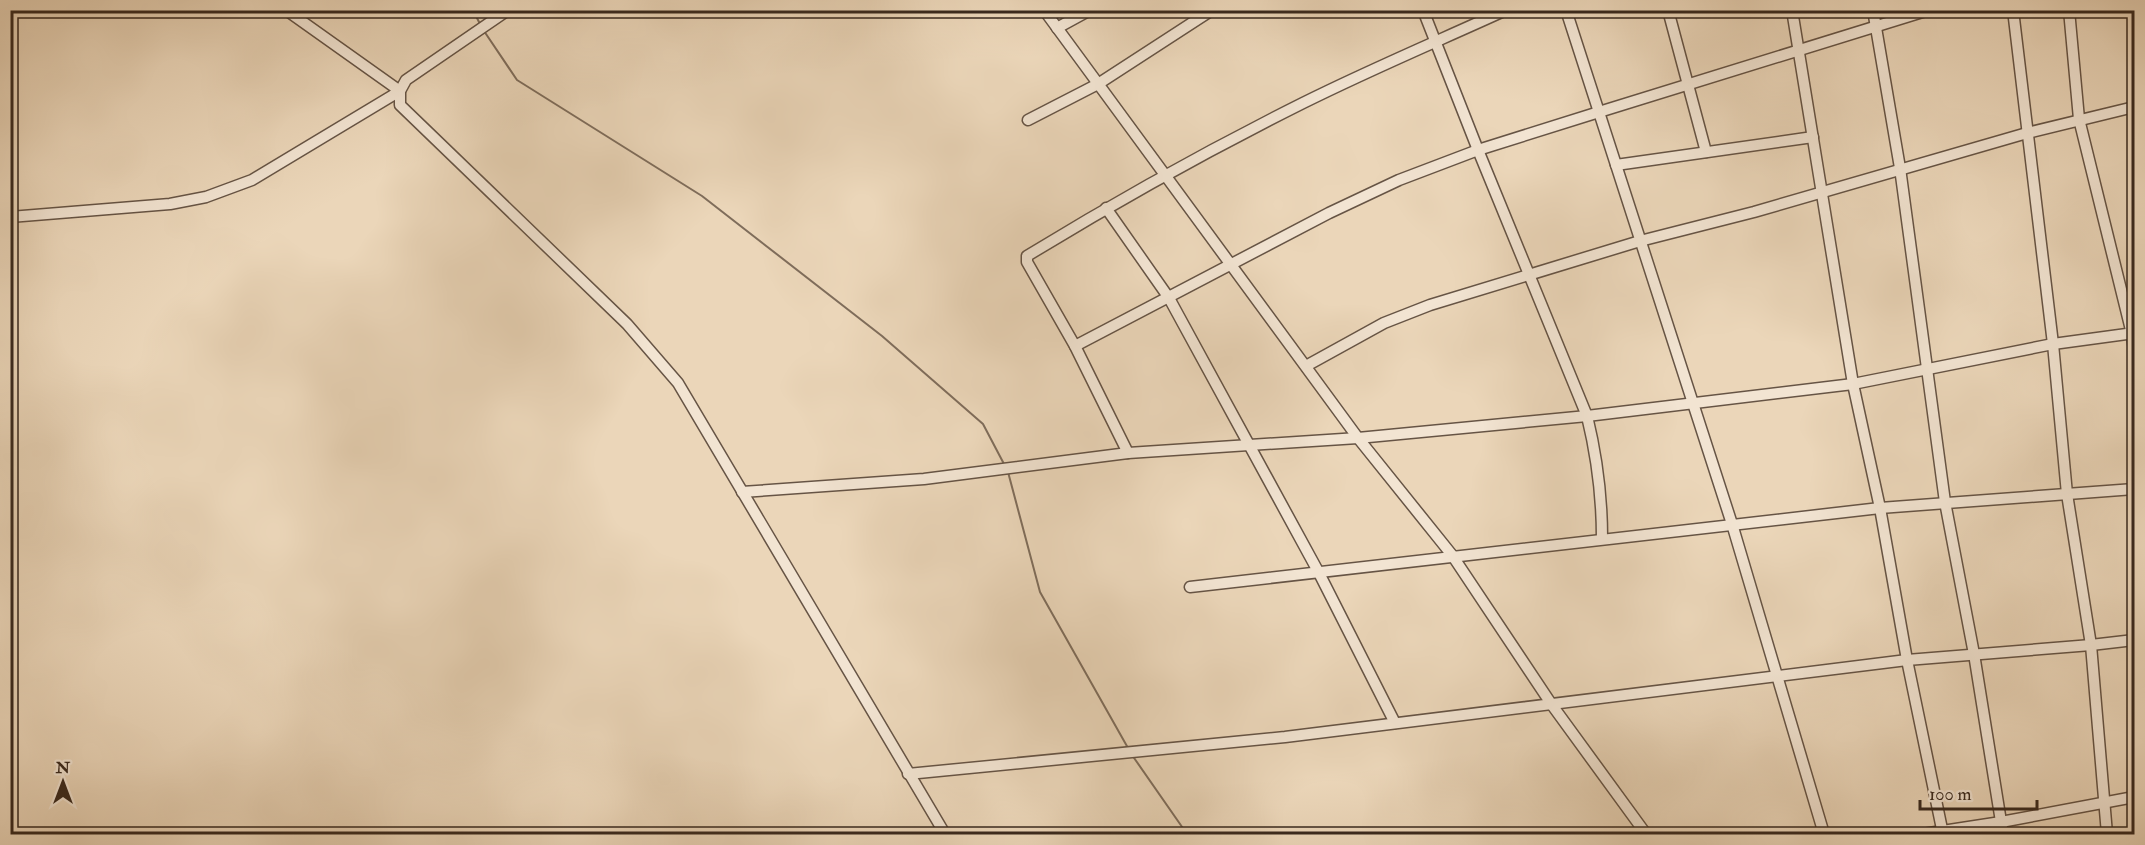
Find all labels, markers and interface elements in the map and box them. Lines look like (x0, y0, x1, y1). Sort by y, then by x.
north arrow (33, 752, 93, 812)
text: N (55, 758, 71, 778)
scale bar (1920, 773, 2037, 811)
text: 100 m (1929, 783, 1972, 806)

